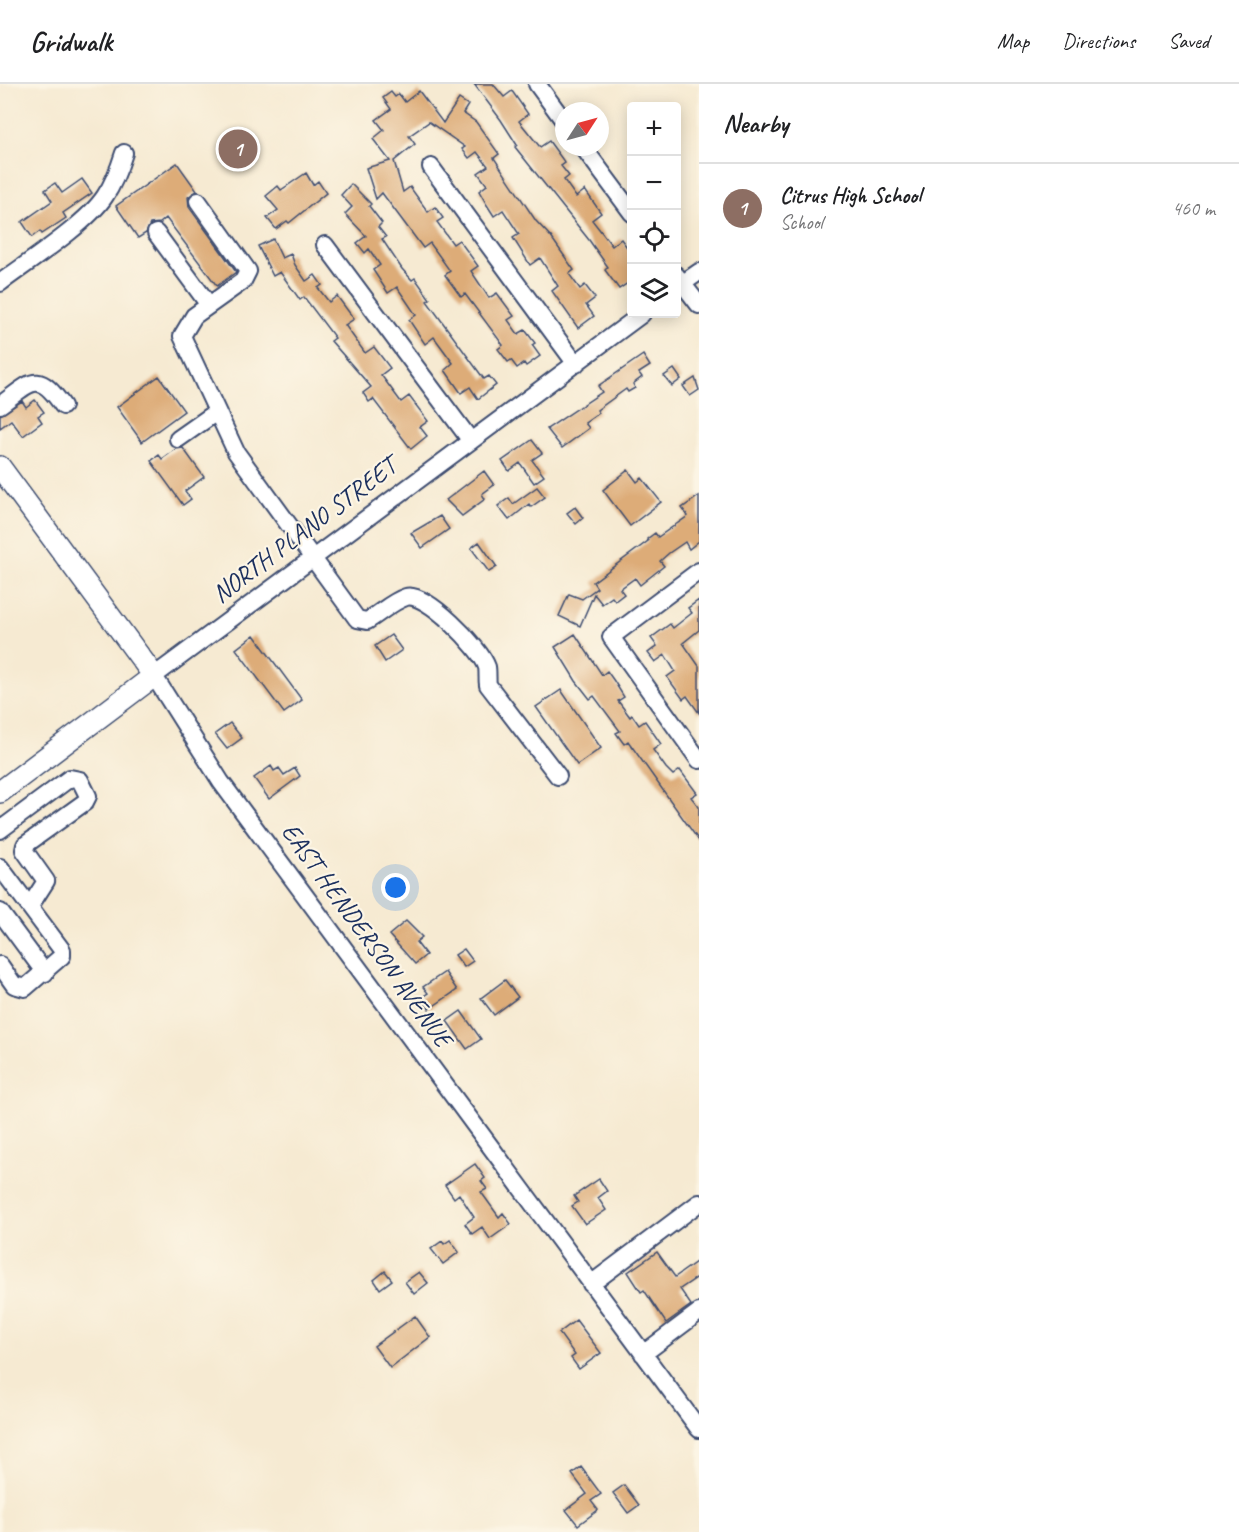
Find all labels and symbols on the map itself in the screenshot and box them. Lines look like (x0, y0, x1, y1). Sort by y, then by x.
north arrow (555, 102, 609, 156)
pin: 1 (218, 126, 258, 172)
street label: NORTH PLANO STREET (205, 446, 408, 610)
street label: EAST HENDERSON AVENUE (274, 816, 462, 1057)
your location (381, 873, 410, 902)

